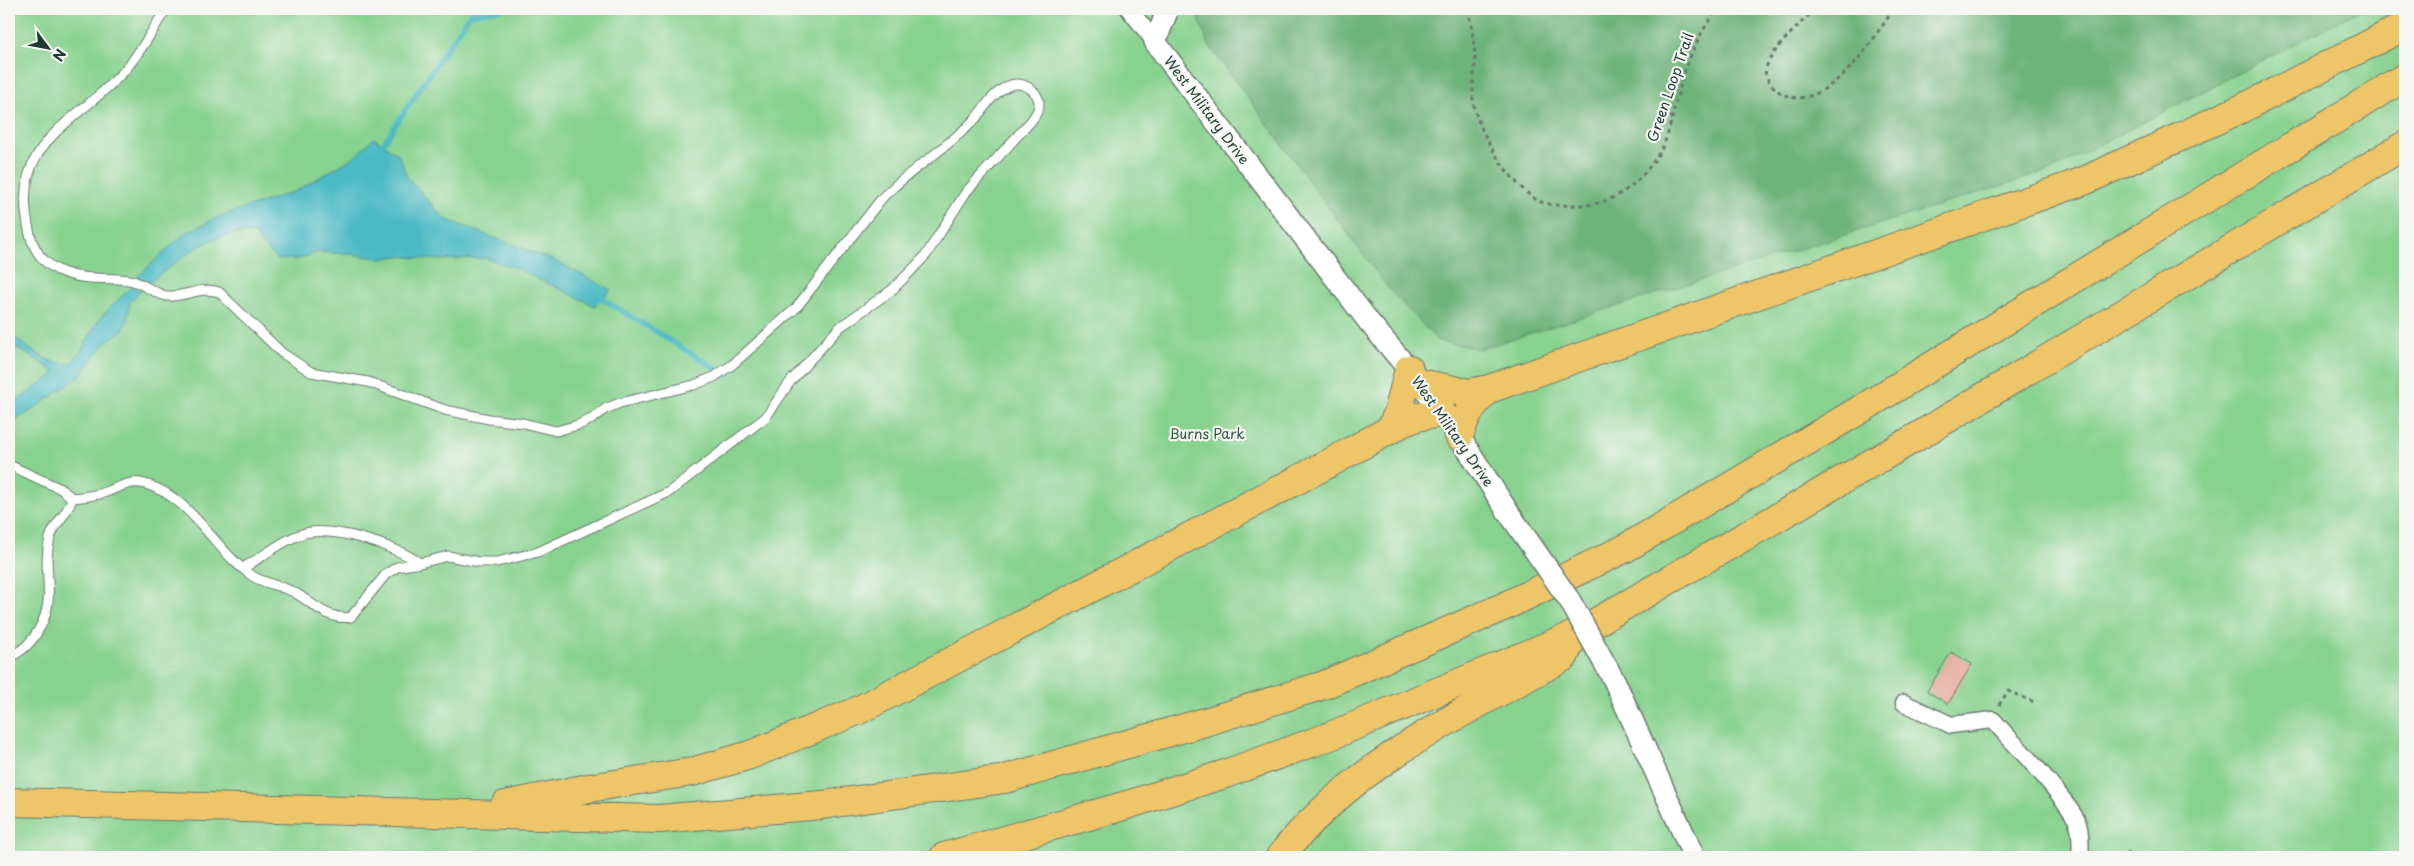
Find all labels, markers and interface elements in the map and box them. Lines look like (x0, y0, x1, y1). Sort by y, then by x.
north arrow (22, 22, 72, 72)
street label: Green Loop Trail (1641, 29, 1699, 145)
text: N (48, 45, 71, 65)
street label: West Military Drive (1159, 51, 1255, 169)
street label: West Military Drive (1407, 371, 1499, 491)
park label: Burns Park (1169, 423, 1245, 444)

